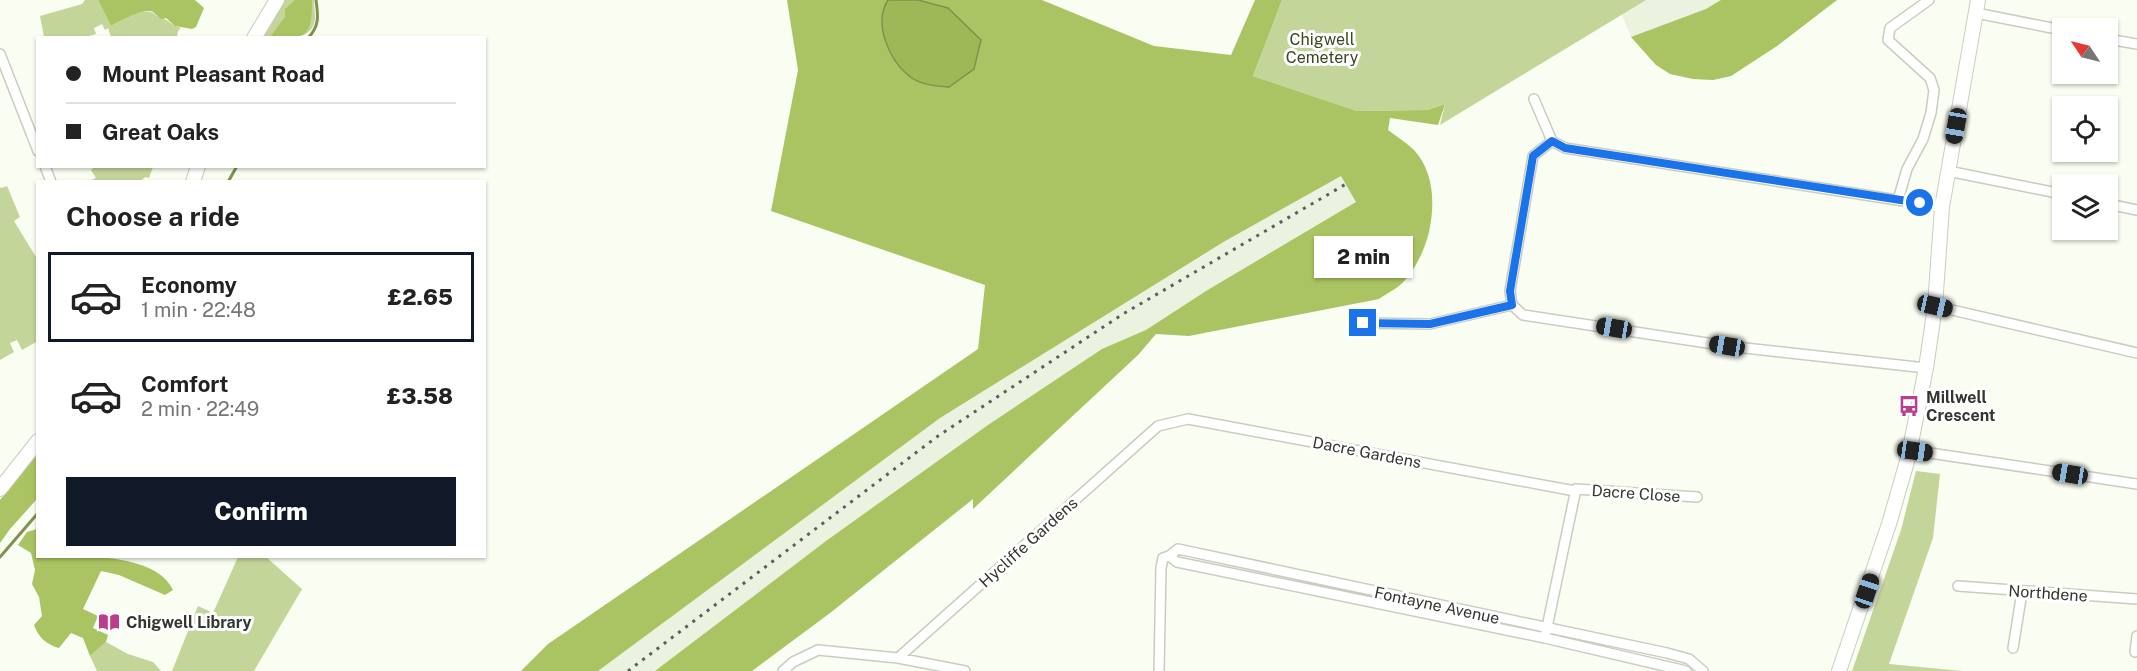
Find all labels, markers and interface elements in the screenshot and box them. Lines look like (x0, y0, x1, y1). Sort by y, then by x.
north arrow (2052, 18, 2118, 84)
map controls (2052, 18, 2118, 240)
park label: Chigwell Cemetery (1286, 30, 1359, 67)
text: Mount Pleasant Road (102, 61, 325, 87)
button: locate (2052, 96, 2118, 162)
car (1944, 107, 1968, 145)
text: Great Oaks (102, 119, 219, 145)
button: layers (2052, 174, 2118, 240)
route start (1906, 189, 1933, 216)
text: Choose a ride (66, 200, 240, 232)
callout: 2 min (1314, 236, 1412, 278)
text: 2 min (1337, 245, 1390, 269)
icon: car (69, 270, 123, 324)
text: Economy (141, 272, 237, 298)
text: £2.65 (388, 284, 453, 310)
car (1915, 293, 1955, 319)
text: 1 min · 22:48 (141, 298, 256, 322)
route end (1349, 309, 1376, 336)
car (1595, 316, 1633, 340)
car (1708, 334, 1746, 358)
icon: car (69, 369, 123, 423)
text: Comfort (141, 371, 228, 397)
text: £3.58 (387, 383, 453, 409)
place label: Millwell Crescent (1926, 388, 1996, 425)
bus stop icon: Millwell Crescent (1897, 394, 1921, 418)
text: 2 min · 22:49 (141, 397, 259, 421)
street label: Dacre Gardens (1311, 433, 1423, 472)
car (1896, 440, 1934, 462)
car (2051, 462, 2089, 486)
button: Confirm (66, 477, 456, 546)
street label: Dacre Close (1591, 481, 1681, 506)
street label: Hycliffe Gardens (975, 493, 1081, 591)
car (1853, 571, 1881, 611)
street label: Northdene (2008, 581, 2088, 606)
street label: Fontayne Avenue (1373, 583, 1501, 628)
library icon: Chigwell Library (97, 610, 121, 634)
place label: Chigwell Library (126, 613, 251, 632)

